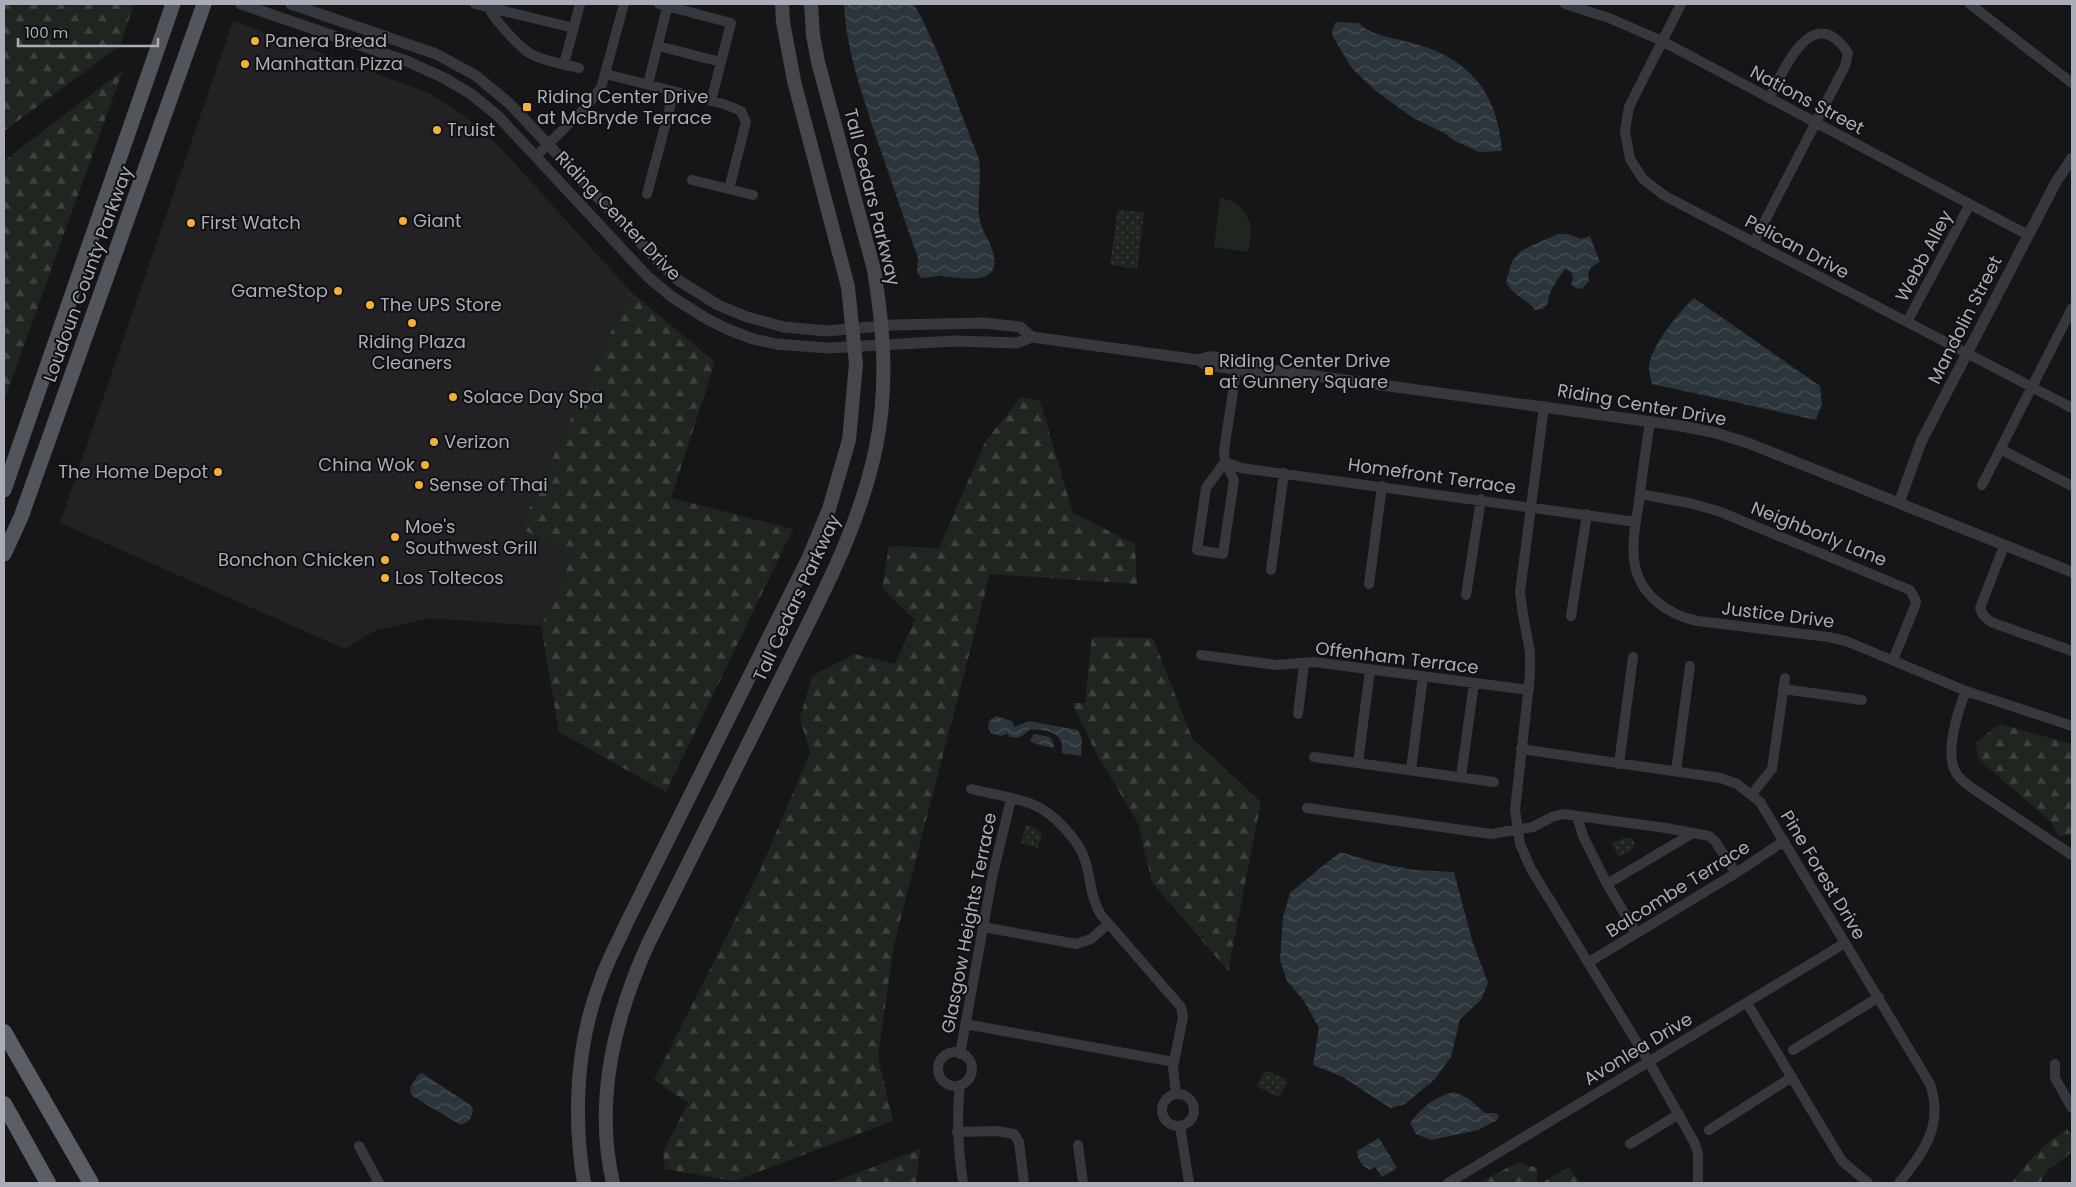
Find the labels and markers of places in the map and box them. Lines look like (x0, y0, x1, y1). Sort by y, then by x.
place label: Panera Bread (265, 28, 387, 53)
marker: Panera Bread (249, 35, 261, 47)
place label: Manhattan Pizza (255, 51, 403, 76)
marker: Manhattan Pizza (239, 58, 251, 70)
place label: Riding Center Drive at McBryde Terrace (537, 84, 712, 130)
marker: Riding Center Drive at McBryde Terrace (521, 101, 533, 113)
place label: Truist (447, 117, 495, 142)
marker: Truist (431, 124, 443, 136)
place label: Giant (413, 208, 462, 233)
place label: First Watch (201, 210, 301, 235)
marker: Giant (397, 215, 409, 227)
marker: First Watch (185, 217, 197, 229)
place label: GameStop (231, 278, 328, 303)
marker: GameStop (332, 285, 344, 297)
place label: The UPS Store (380, 292, 502, 317)
marker: The UPS Store (364, 299, 376, 311)
marker: Riding Plaza Cleaners (406, 317, 418, 329)
place label: Riding Plaza Cleaners (358, 329, 466, 375)
place label: Riding Center Drive at Gunnery Square (1219, 348, 1390, 394)
marker: Riding Center Drive at Gunnery Square (1203, 365, 1215, 377)
place label: Solace Day Spa (463, 384, 603, 409)
marker: Solace Day Spa (447, 391, 459, 403)
place label: Verizon (444, 429, 510, 454)
marker: Verizon (428, 436, 440, 448)
place label: China Wok (318, 452, 416, 477)
place label: The Home Depot (58, 459, 208, 484)
marker: China Wok (419, 459, 431, 471)
marker: The Home Depot (212, 466, 224, 478)
place label: Sense of Thai (429, 472, 548, 497)
marker: Sense of Thai (413, 479, 425, 491)
place label: Moe's Southwest Grill (405, 514, 537, 560)
marker: Moe's Southwest Grill (389, 531, 401, 543)
place label: Bonchon Chicken (218, 547, 375, 572)
marker: Bonchon Chicken (379, 554, 391, 566)
place label: Los Toltecos (395, 565, 504, 590)
marker: Los Toltecos (379, 572, 391, 584)

